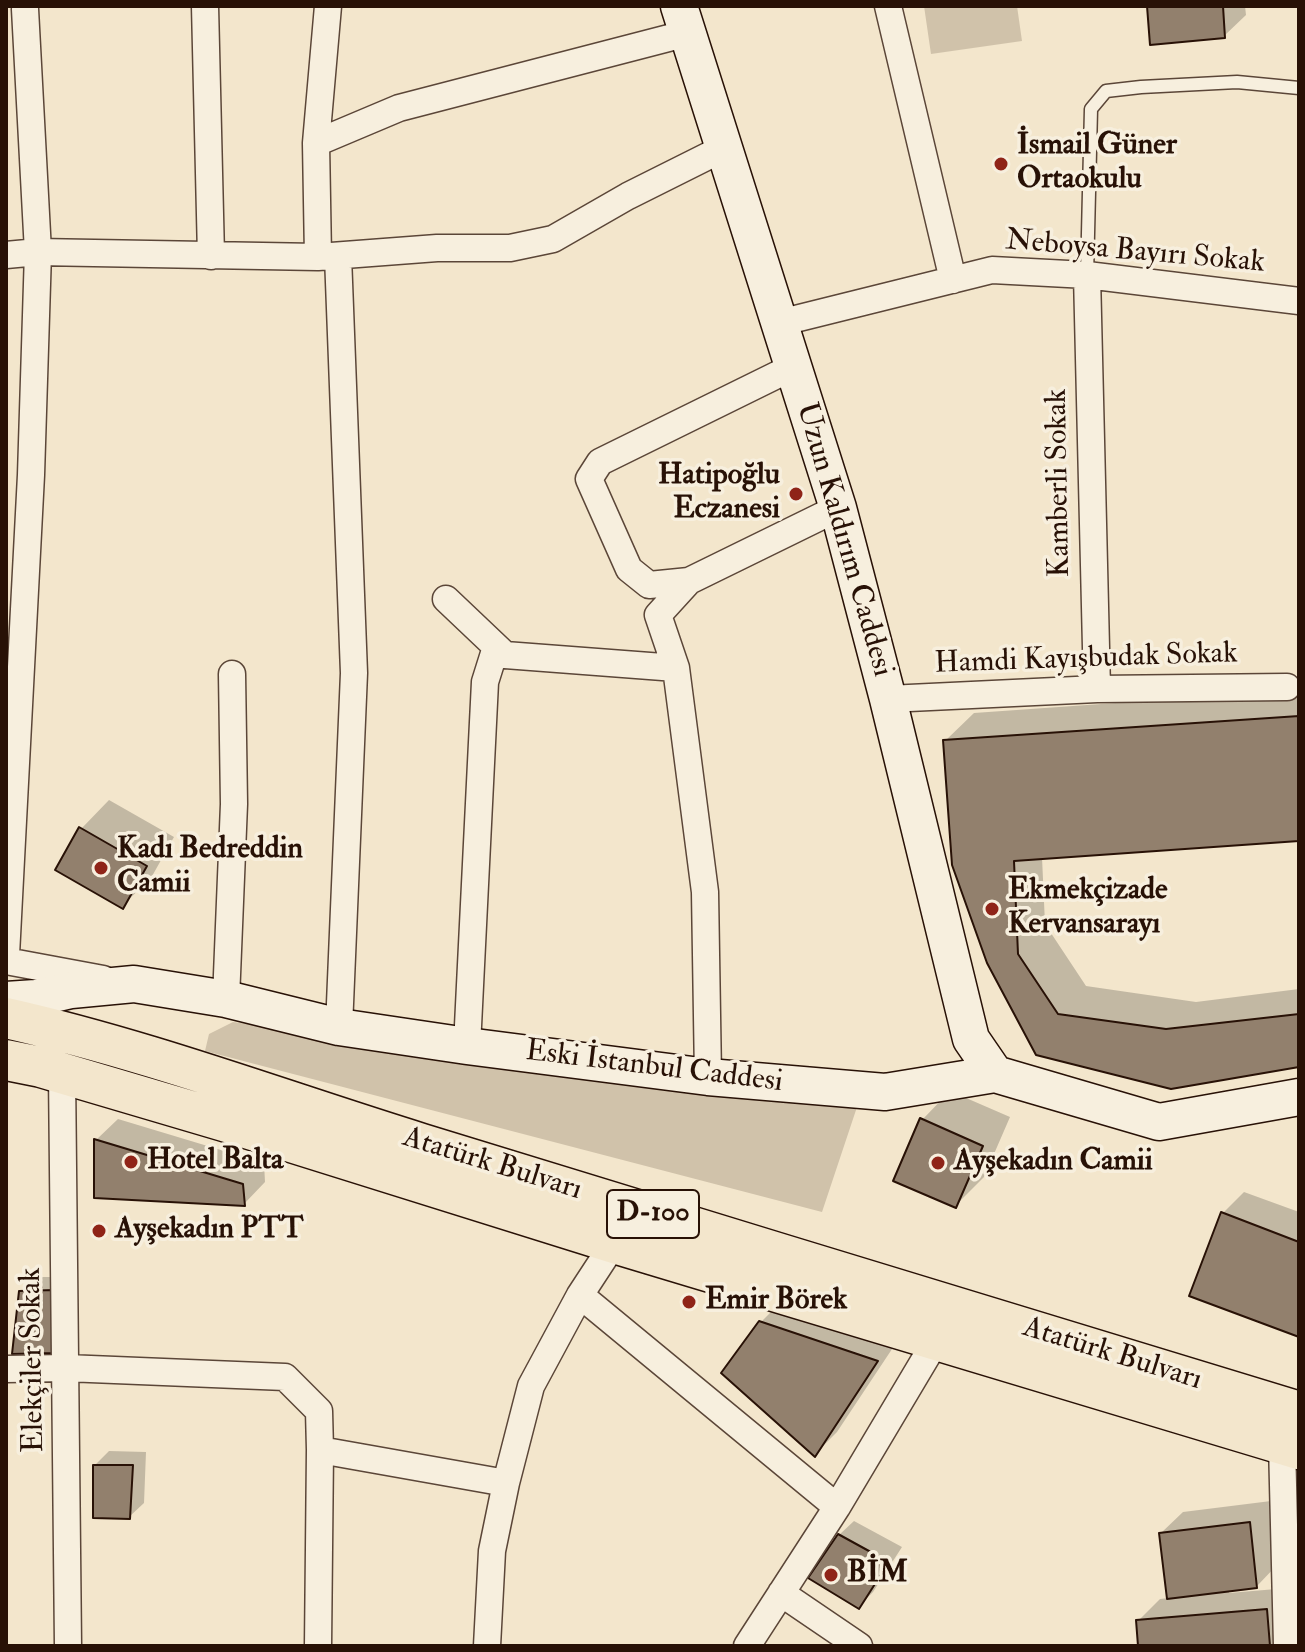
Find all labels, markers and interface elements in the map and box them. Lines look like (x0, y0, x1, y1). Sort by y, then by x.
place label: İsmail Güner Ortaokulu (1017, 129, 1177, 200)
marker: İsmail Güner Ortaokulu (992, 155, 1010, 173)
street label: Neboysa Bayırı Sokak (1004, 224, 1266, 282)
street label: Kamberli Sokak (1040, 388, 1080, 578)
street label: Uzun Kaldırım Caddesi (787, 399, 899, 681)
place label: Hatipoğlu Eczanesi (658, 459, 780, 530)
marker: Hatipoğlu Eczanesi (787, 485, 805, 503)
street label: Hamdi Kayışbudak Sokak (934, 637, 1238, 683)
place label: Kadı Bedreddin Camii (117, 833, 303, 904)
marker: Kadı Bedreddin Camii (92, 859, 110, 877)
place label: Ekmekçizade Kervansarayı (1008, 874, 1168, 944)
marker: Ekmekçizade Kervansarayı (983, 900, 1001, 918)
street label: Eski İstanbul Caddesi (523, 1034, 785, 1102)
street label: Atatürk Bulvarı (398, 1121, 586, 1209)
place label: Hotel Balta (147, 1144, 283, 1180)
place label: Ayşekadın Camii (954, 1145, 1153, 1181)
marker: Hotel Balta (122, 1153, 140, 1171)
marker: Ayşekadın Camii (929, 1154, 947, 1172)
road number: D-100 (607, 1190, 699, 1238)
place label: Ayşekadın PTT (115, 1213, 304, 1249)
marker: Ayşekadın PTT (90, 1222, 108, 1240)
street label: Elekçiler Sokak (14, 1267, 54, 1453)
place label: Emir Börek (705, 1284, 847, 1320)
marker: Emir Börek (680, 1293, 698, 1311)
street label: Atatürk Bulvarı (1018, 1311, 1206, 1399)
place label: BİM (847, 1557, 908, 1593)
marker: BİM (822, 1566, 840, 1584)

